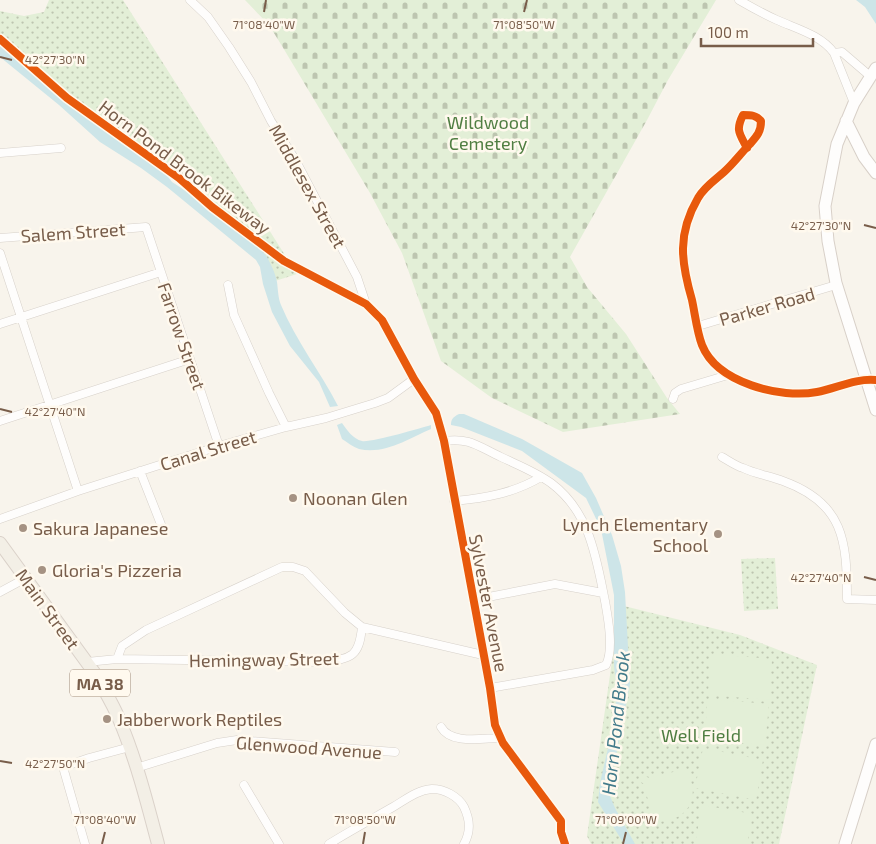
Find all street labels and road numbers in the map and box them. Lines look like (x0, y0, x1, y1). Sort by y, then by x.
street label: Horn Pond Brook Bikeway (95, 95, 276, 239)
street label: Middlesex Street (265, 120, 351, 252)
street label: Salem Street (20, 217, 126, 247)
street label: Farrow Street (153, 279, 211, 393)
street label: Parker Road (717, 282, 817, 330)
street label: Canal Street (157, 425, 259, 475)
street label: Sylvester Avenue (465, 532, 513, 674)
street label: Main Street (11, 564, 85, 654)
street label: Hemingway Street (189, 647, 339, 671)
road number: MA 38 (70, 670, 130, 696)
street label: Glenwood Avenue (235, 731, 383, 763)

